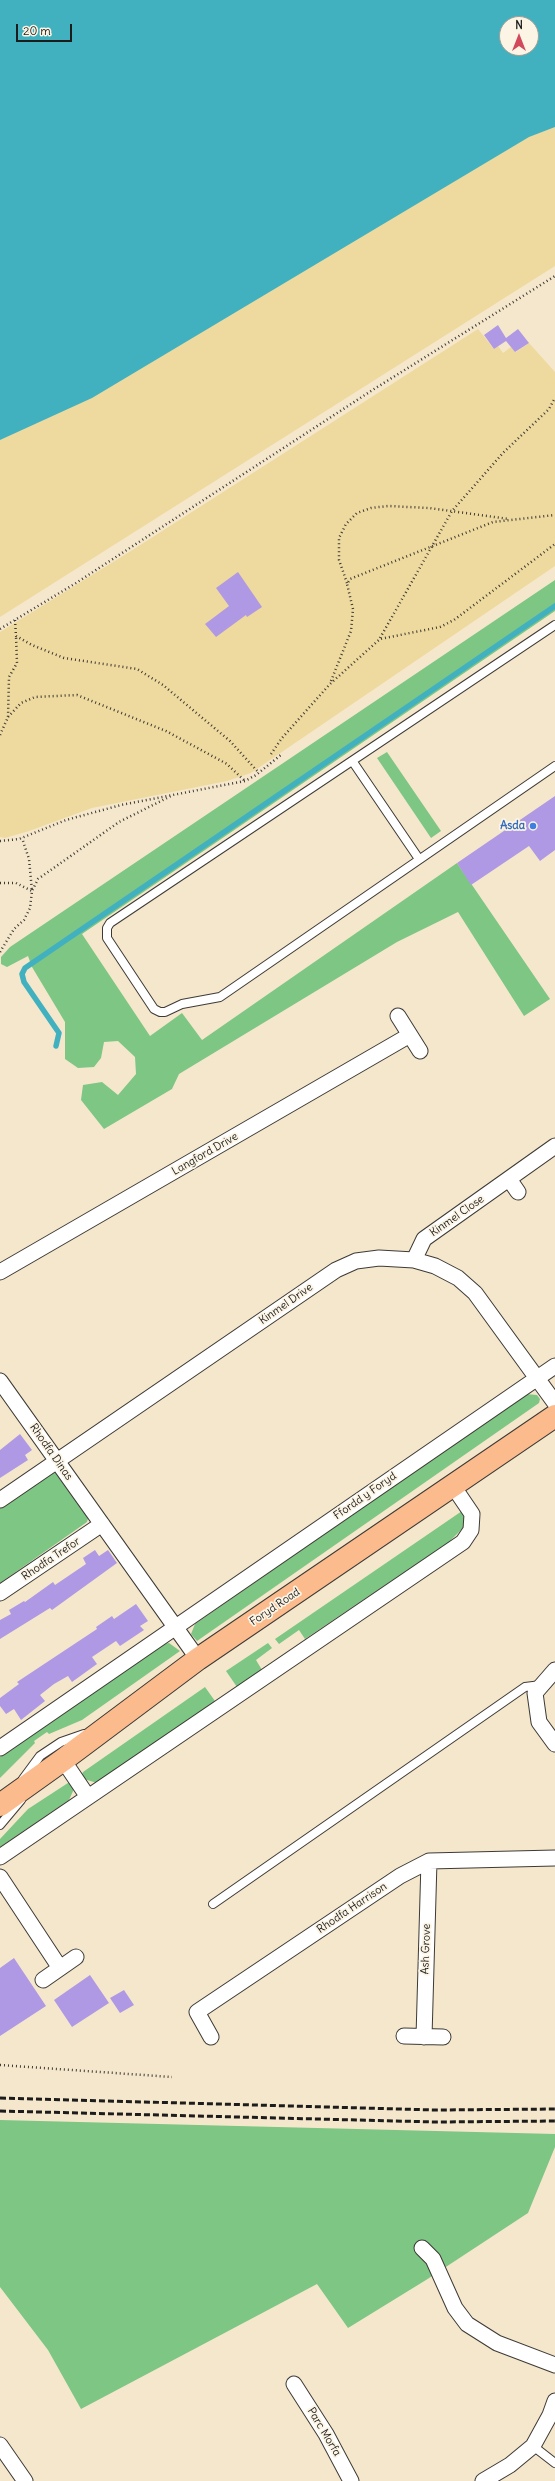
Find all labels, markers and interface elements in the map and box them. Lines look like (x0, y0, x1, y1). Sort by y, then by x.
scale bar (18, 16, 74, 42)
north arrow (499, 16, 539, 56)
text: N (515, 18, 523, 32)
text: 20 m (23, 23, 51, 38)
place label: Asda (500, 819, 525, 833)
marker: Asda (528, 821, 538, 831)
street label: Langford Drive (170, 1130, 240, 1178)
street label: Kinmel Close (427, 1192, 487, 1240)
street label: Kinmel Drive (257, 1281, 315, 1327)
street label: Rhodfa Dinas (27, 1421, 75, 1483)
street label: Ffordd y Foryd (331, 1469, 399, 1523)
street label: Rhodfa Trefor (19, 1535, 83, 1583)
street label: Foryd Road (247, 1585, 303, 1629)
street label: Rhodfa Harrison (315, 1880, 389, 1936)
street label: Ash Grove (419, 1923, 433, 1975)
street label: Parc Morfa (304, 2405, 344, 2459)

